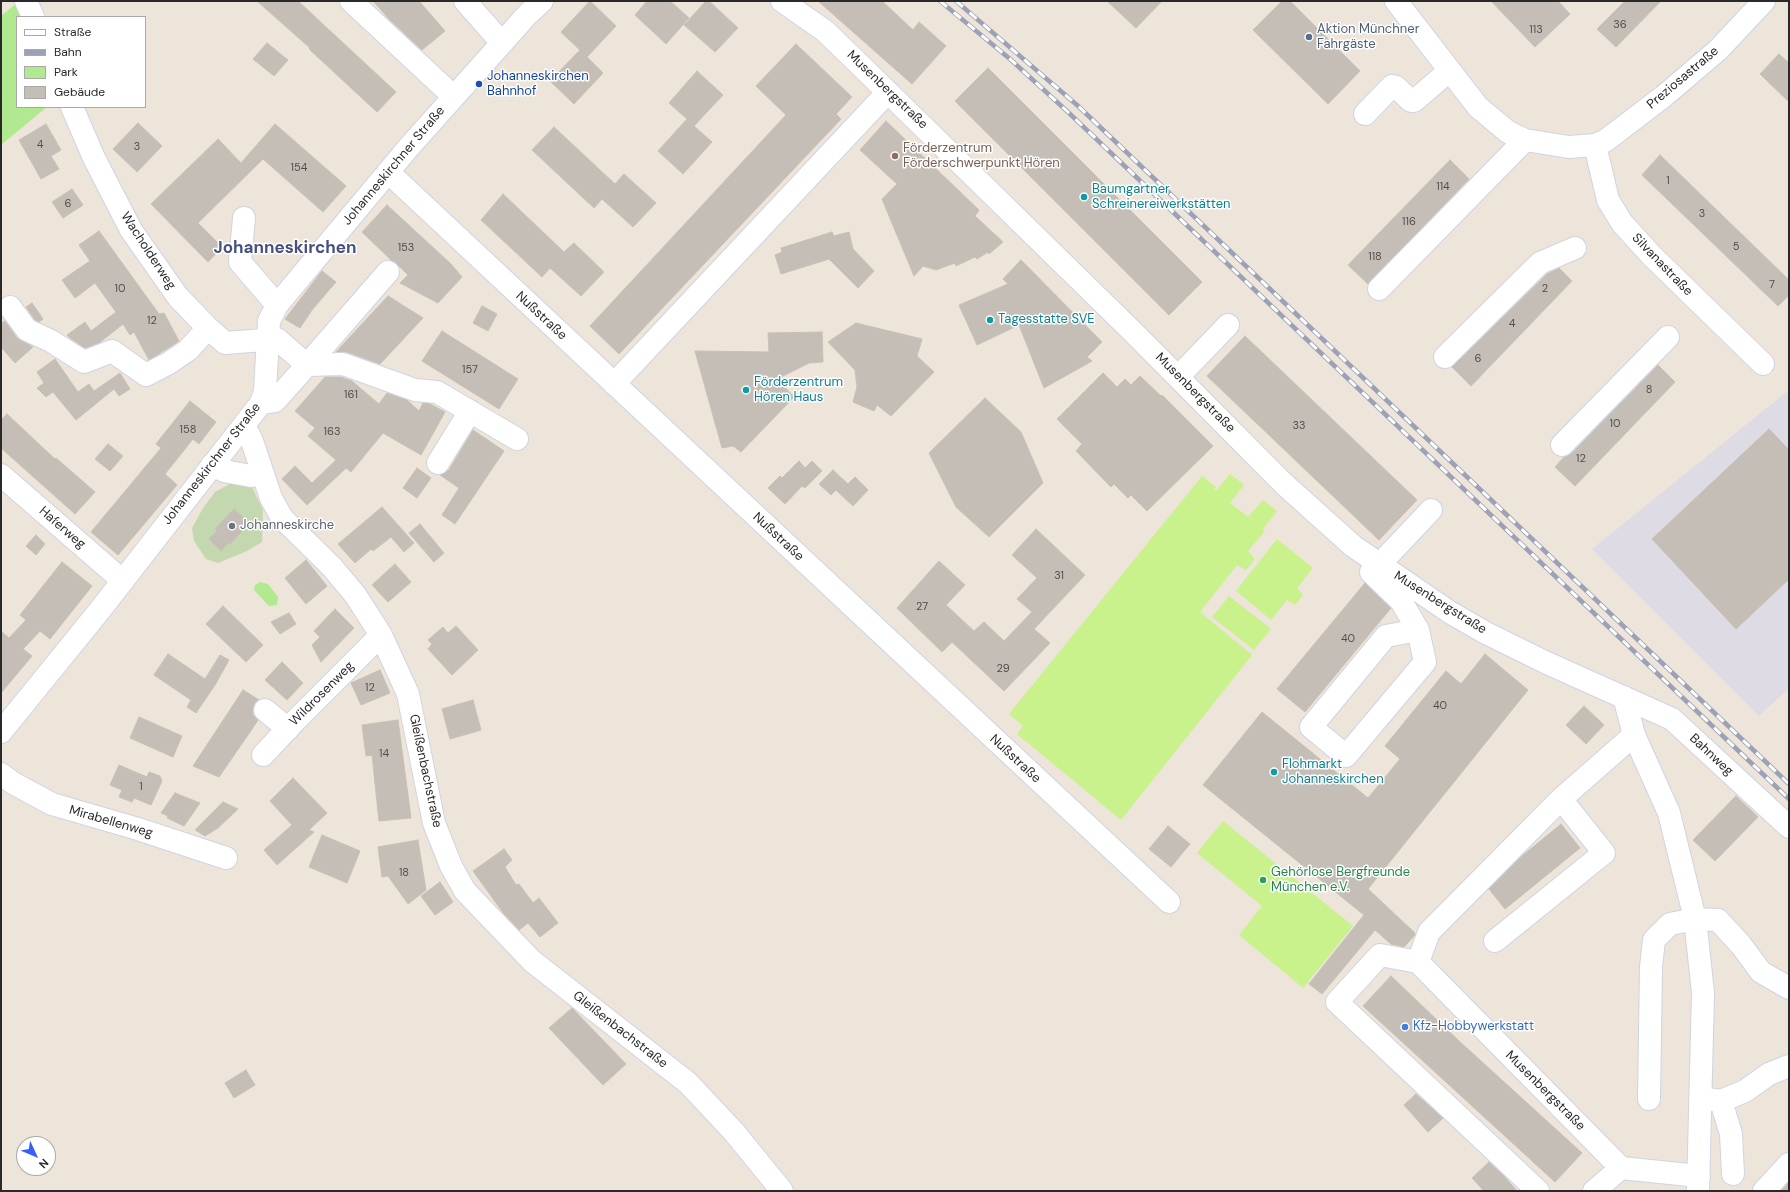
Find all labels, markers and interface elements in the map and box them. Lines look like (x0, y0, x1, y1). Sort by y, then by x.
legend (16, 16, 146, 108)
house number: 36 (1613, 18, 1627, 32)
place label: Aktion Münchner Fahrgäste (1317, 22, 1419, 53)
house number: 113 (1529, 23, 1543, 37)
text: Straße (54, 24, 91, 40)
marker: Aktion Münchner Fahrgäste (1304, 32, 1314, 42)
street label: Preziosastraße (1644, 43, 1722, 113)
text: Bahn (54, 44, 82, 60)
street label: Musenbergstraße (843, 48, 931, 132)
text: Park (54, 64, 78, 80)
place label: Johanneskirchen Bahnhof (487, 69, 589, 100)
marker: Johanneskirchen Bahnhof (474, 79, 484, 89)
text: Gebäude (54, 84, 105, 100)
street label: Johanneskirchner Straße (340, 103, 448, 229)
house number: 4 (37, 138, 43, 152)
house number: 3 (134, 140, 140, 154)
place label: Förderzentrum Förderschwerpunkt Hören (903, 141, 1060, 172)
marker: Förderzentrum Förderschwerpunkt Hören (890, 151, 900, 161)
house number: 154 (291, 161, 307, 175)
house number: 1 (1666, 174, 1670, 188)
house number: 114 (1436, 180, 1450, 194)
place label: Baumgartner Schreinereiwerkstätten (1092, 182, 1231, 213)
marker: Baumgartner Schreinereiwerkstätten (1079, 192, 1089, 202)
house number: 6 (65, 197, 71, 211)
house number: 3 (1699, 207, 1705, 221)
street label: Wacholderweg (117, 209, 179, 293)
house number: 116 (1402, 215, 1416, 229)
street label: Silvanastraße (1628, 231, 1696, 299)
district label: Johanneskirchen (213, 239, 357, 259)
house number: 5 (1733, 240, 1739, 254)
house number: 153 (398, 241, 414, 255)
house number: 118 (1368, 250, 1382, 264)
house number: 7 (1769, 278, 1775, 292)
house number: 10 (115, 282, 125, 296)
house number: 2 (1542, 282, 1548, 296)
street label: Nußstraße (512, 288, 570, 344)
place label: Tagesstatte SVE (998, 312, 1095, 328)
house number: 12 (147, 314, 157, 328)
marker: Tagesstatte SVE (985, 315, 995, 325)
house number: 4 (1509, 317, 1515, 331)
street label: Musenbergstraße (1152, 350, 1238, 436)
house number: 6 (1475, 352, 1481, 366)
house number: 157 (462, 363, 478, 377)
place label: Förderzentrum Hören Haus (754, 375, 843, 406)
house number: 8 (1646, 383, 1652, 397)
marker: Förderzentrum Hören Haus (741, 385, 751, 395)
house number: 161 (344, 388, 358, 402)
street label: Johanneskirchner Straße (160, 400, 264, 528)
house number: 10 (1610, 417, 1620, 431)
house number: 33 (1292, 419, 1306, 433)
house number: 158 (180, 423, 196, 437)
house number: 163 (324, 425, 340, 439)
house number: 12 (1576, 452, 1586, 466)
street label: Haferweg (36, 504, 88, 552)
street label: Nußstraße (749, 509, 807, 565)
place label: Johanneskirche (240, 518, 334, 534)
marker: Johanneskirche (227, 521, 237, 531)
street label: Musenbergstraße (1391, 568, 1489, 638)
house number: 31 (1054, 569, 1064, 583)
house number: 27 (916, 600, 928, 614)
house number: 40 (1341, 632, 1355, 646)
street label: Wildrosenweg (287, 659, 357, 729)
house number: 29 (996, 662, 1010, 676)
house number: 12 (365, 681, 375, 695)
house number: 40 (1433, 699, 1447, 713)
street label: Gleißenbachstraße (405, 713, 445, 829)
street label: Nußstraße (986, 731, 1044, 787)
street label: Bahnweg (1686, 731, 1736, 779)
house number: 14 (379, 747, 389, 761)
place label: Flohmarkt Johanneskirchen (1282, 757, 1384, 788)
marker: Flohmarkt Johanneskirchen (1269, 767, 1279, 777)
house number: 1 (139, 780, 143, 794)
street label: Mirabellenweg (67, 803, 155, 841)
place label: Gehörlose Bergfreunde München e.V. (1271, 865, 1410, 896)
house number: 18 (399, 866, 409, 880)
marker: Gehörlose Bergfreunde München e.V. (1258, 875, 1268, 885)
street label: Gleißenbachstraße (570, 988, 670, 1072)
place label: Kfz-Hobbywerkstatt (1413, 1019, 1534, 1035)
marker: Kfz-Hobbywerkstatt (1400, 1022, 1410, 1032)
street label: Musenbergstraße (1502, 1048, 1588, 1134)
north arrow (16, 1136, 56, 1176)
text: N (36, 1156, 52, 1171)

